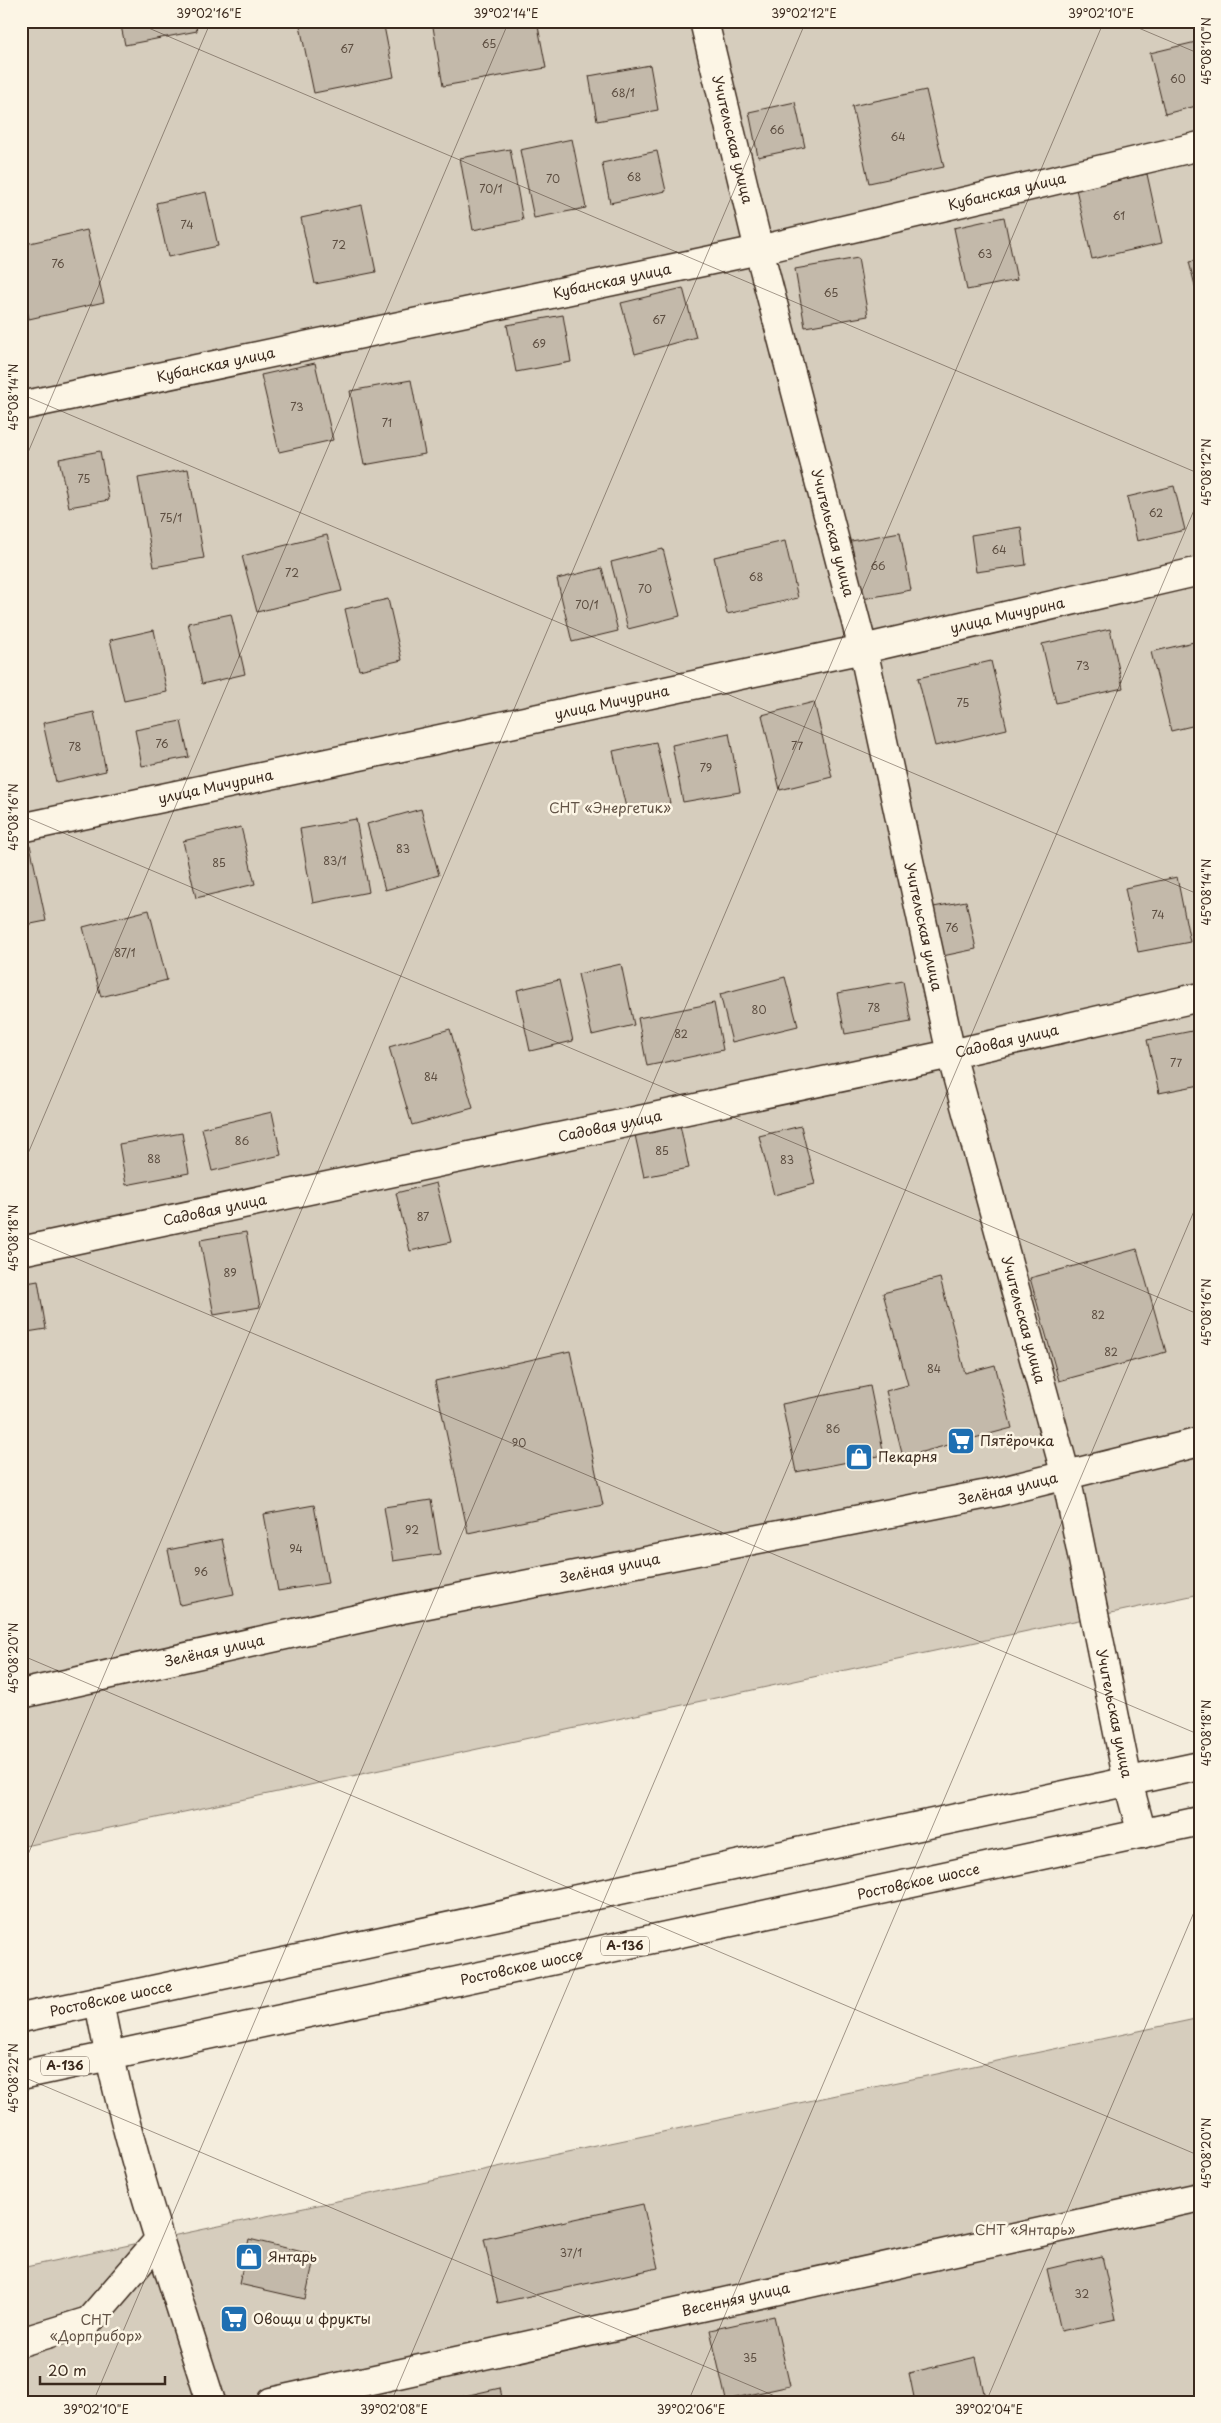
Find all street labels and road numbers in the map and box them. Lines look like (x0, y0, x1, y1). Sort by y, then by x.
street label: Учительская улица (707, 73, 759, 206)
street label: Кубанская улица (946, 167, 1068, 215)
street label: Кубанская улица (551, 258, 673, 303)
street label: Кубанская улица (155, 342, 277, 387)
street label: Учительская улица (807, 467, 860, 599)
street label: улица Мичурина (948, 592, 1067, 638)
street label: улица Мичурина (552, 679, 671, 724)
street label: улица Мичурина (156, 764, 275, 809)
street label: Учительская улица (900, 860, 948, 993)
street label: Садовая улица (953, 1019, 1061, 1063)
street label: Садовая улица (556, 1105, 664, 1147)
street label: Садовая улица (161, 1188, 269, 1231)
street label: Учительская улица (997, 1254, 1051, 1386)
street label: Зелёная улица (956, 1467, 1060, 1510)
street label: Зелёная улица (558, 1548, 662, 1588)
street label: Зелёная улица (162, 1629, 266, 1672)
street label: Учительская улица (1091, 1647, 1138, 1780)
street label: Ростовское шоссе (855, 1858, 982, 1905)
road number: А-136 (601, 1936, 649, 1955)
street label: Ростовское шоссе (458, 1943, 585, 1990)
street label: Ростовское шоссе (48, 1975, 174, 2022)
road number: А-136 (41, 2056, 89, 2076)
street label: Весенняя улица (680, 2277, 792, 2321)

